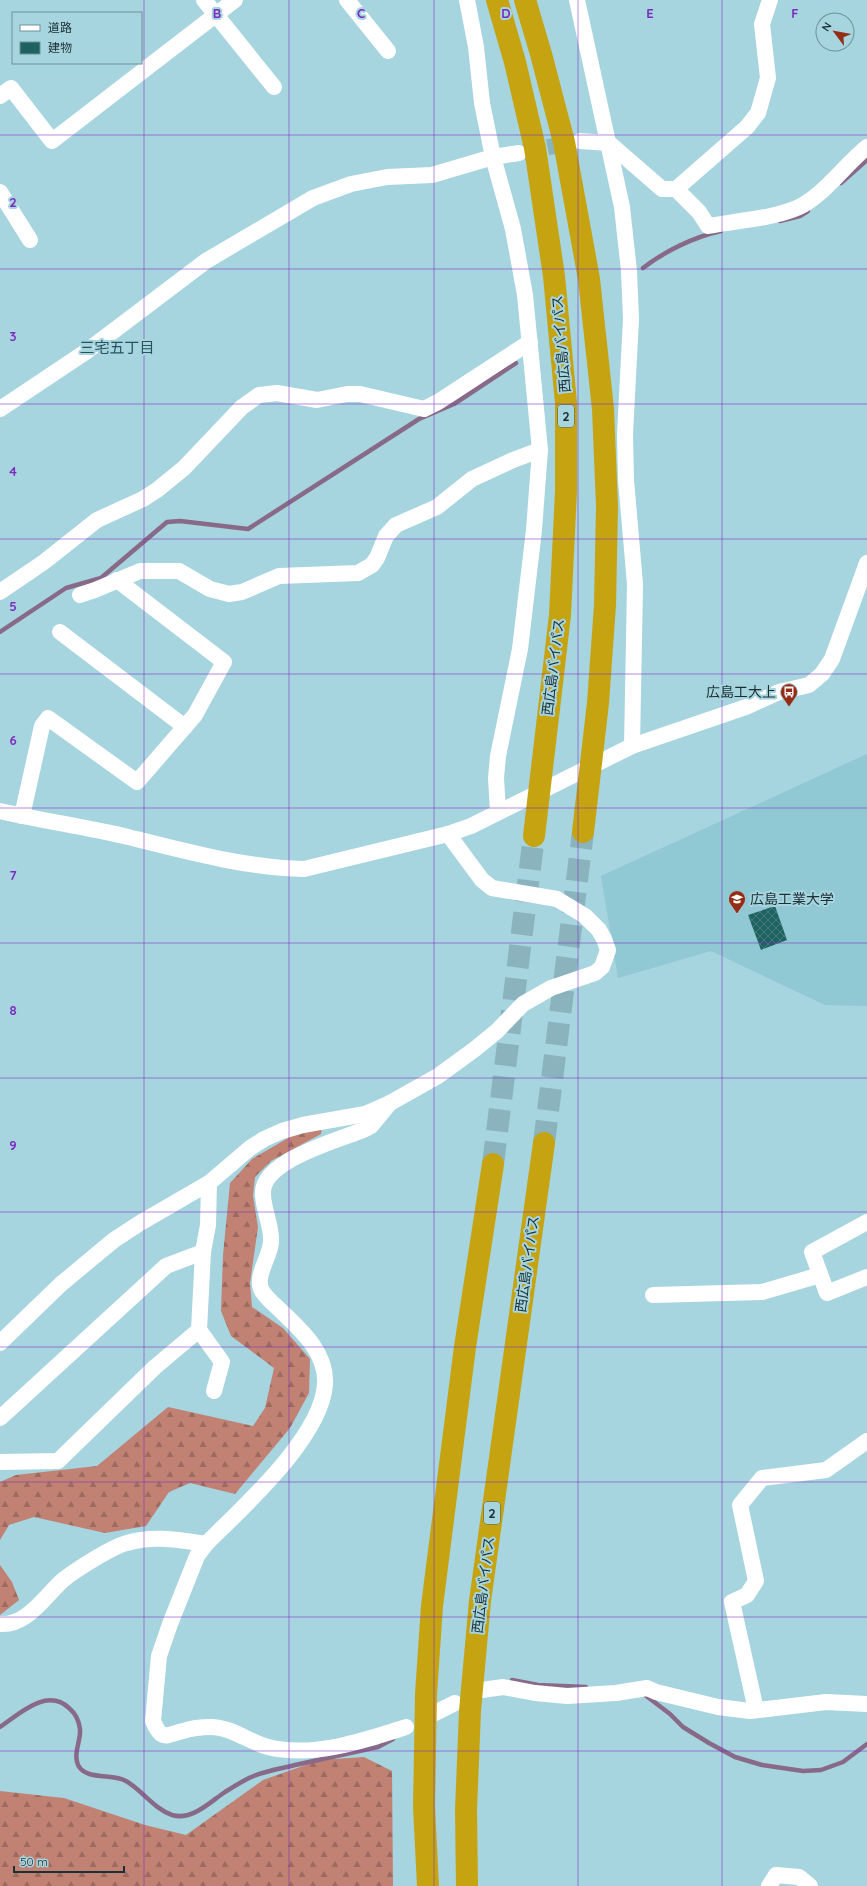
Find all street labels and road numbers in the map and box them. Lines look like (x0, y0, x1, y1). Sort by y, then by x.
street label: 西広島バイパス (548, 295, 574, 393)
road number: 2 (558, 405, 574, 427)
street label: 西広島バイパス (538, 617, 568, 717)
street label: 西広島バイパス (511, 1214, 543, 1314)
road number: 2 (484, 1502, 500, 1524)
street label: 西広島バイパス (468, 1535, 498, 1635)

